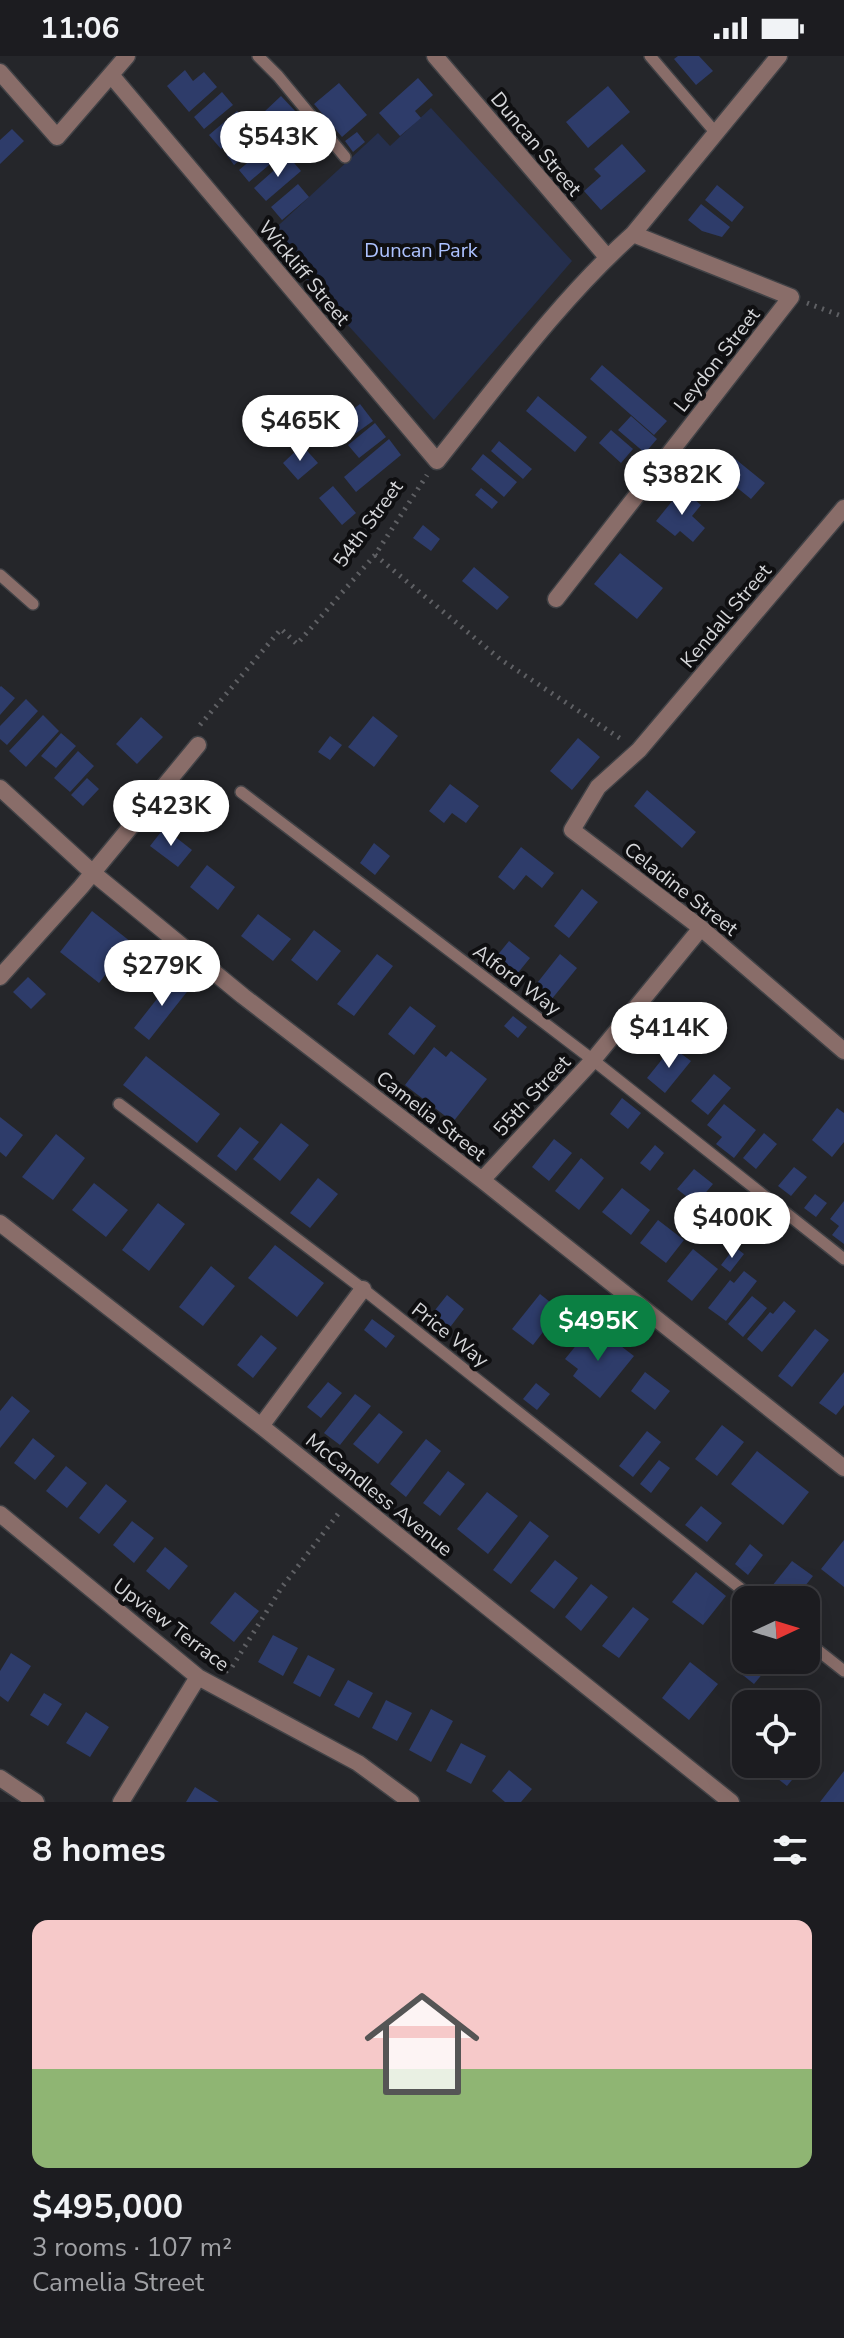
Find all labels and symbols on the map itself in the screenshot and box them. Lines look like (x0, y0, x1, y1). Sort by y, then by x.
street label: Duncan Street (484, 86, 588, 203)
pin: $543K (222, 111, 334, 179)
street label: Wickliff Street (252, 215, 357, 332)
park label: Duncan Park (364, 237, 479, 264)
street label: Leydon Street (668, 302, 767, 418)
pin: $465K (244, 395, 356, 463)
pin: $382K (626, 449, 738, 517)
street label: 54th Street (327, 474, 410, 573)
street label: Kendall Street (674, 558, 778, 674)
pin: $423K (115, 780, 227, 848)
street label: Celadine Street (618, 836, 744, 943)
street label: Alford Way (468, 938, 567, 1022)
pin: $279K (106, 940, 218, 1008)
pin: $414K (613, 1002, 725, 1070)
street label: 55th Street (487, 1049, 577, 1143)
street label: Camelia Street (371, 1065, 492, 1168)
pin: $400K (676, 1192, 788, 1260)
pin: $495K (542, 1295, 654, 1363)
street label: Price Way (406, 1296, 495, 1374)
street label: McCandless Avenue (300, 1427, 458, 1563)
street label: Upview Terrace (107, 1572, 235, 1678)
north arrow (732, 1586, 820, 1674)

